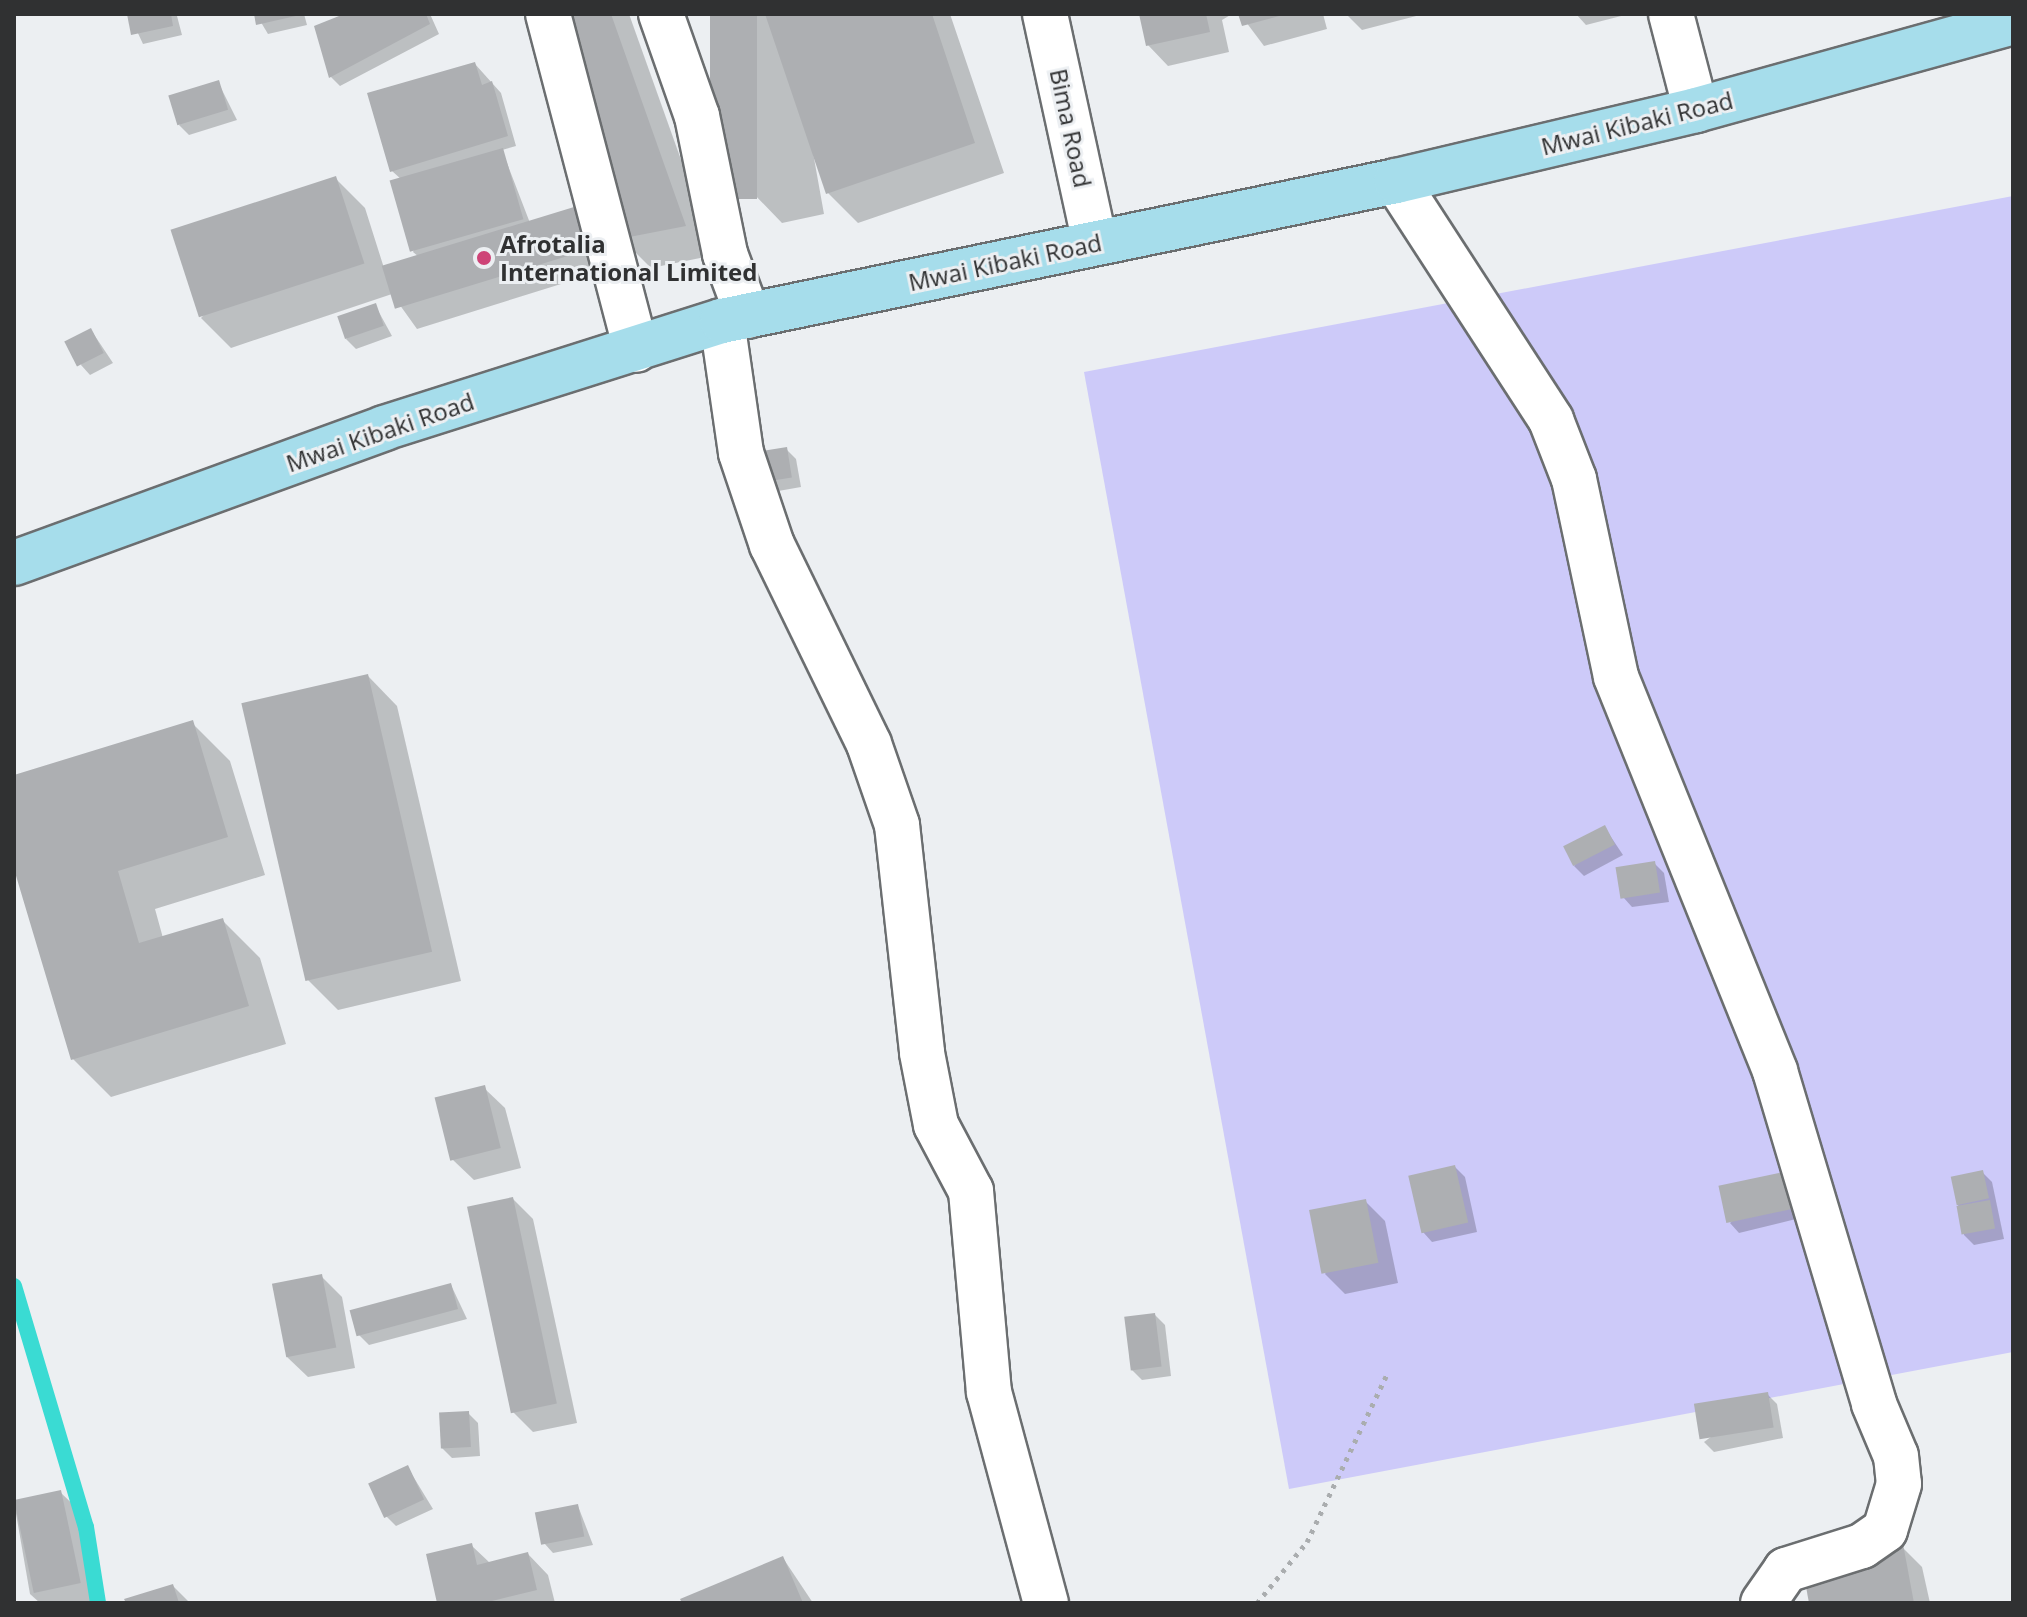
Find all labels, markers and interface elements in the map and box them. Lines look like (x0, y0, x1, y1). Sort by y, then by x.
street label: Bima Road (1044, 66, 1098, 190)
street label: Mwai Kibaki Road (1538, 85, 1736, 161)
street label: Mwai Kibaki Road (906, 227, 1104, 297)
place label: Afrotalia International Limited (500, 230, 757, 286)
marker: Afrotalia International Limited (475, 249, 493, 267)
street label: Mwai Kibaki Road (282, 386, 478, 478)

